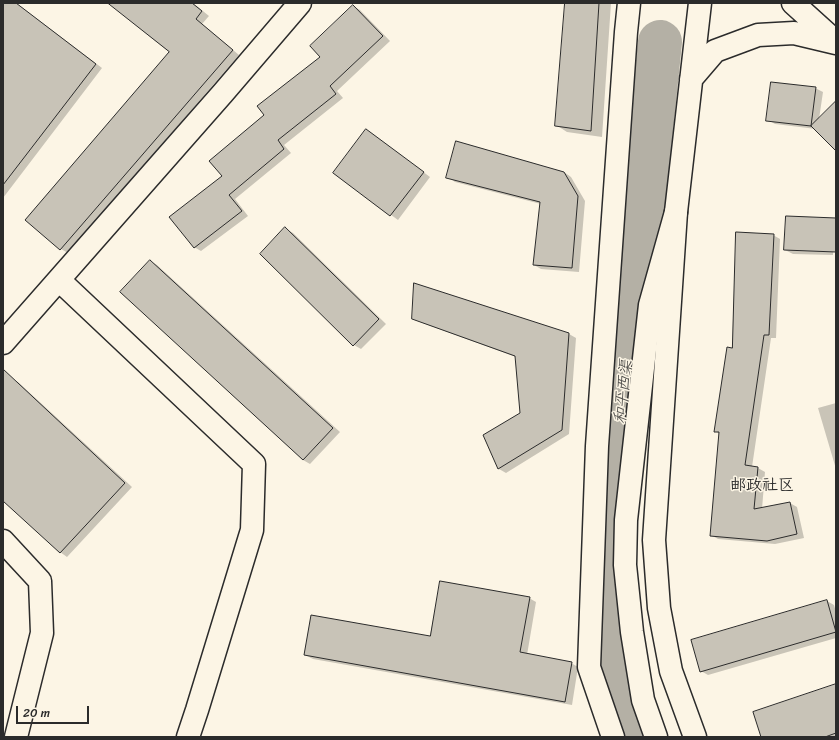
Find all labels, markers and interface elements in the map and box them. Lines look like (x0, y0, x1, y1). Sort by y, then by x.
water label: 和平西渠 (611, 359, 637, 425)
district label: 邮政社区 (730, 476, 794, 496)
scale bar (18, 698, 91, 724)
text: 20 m (23, 702, 50, 724)

